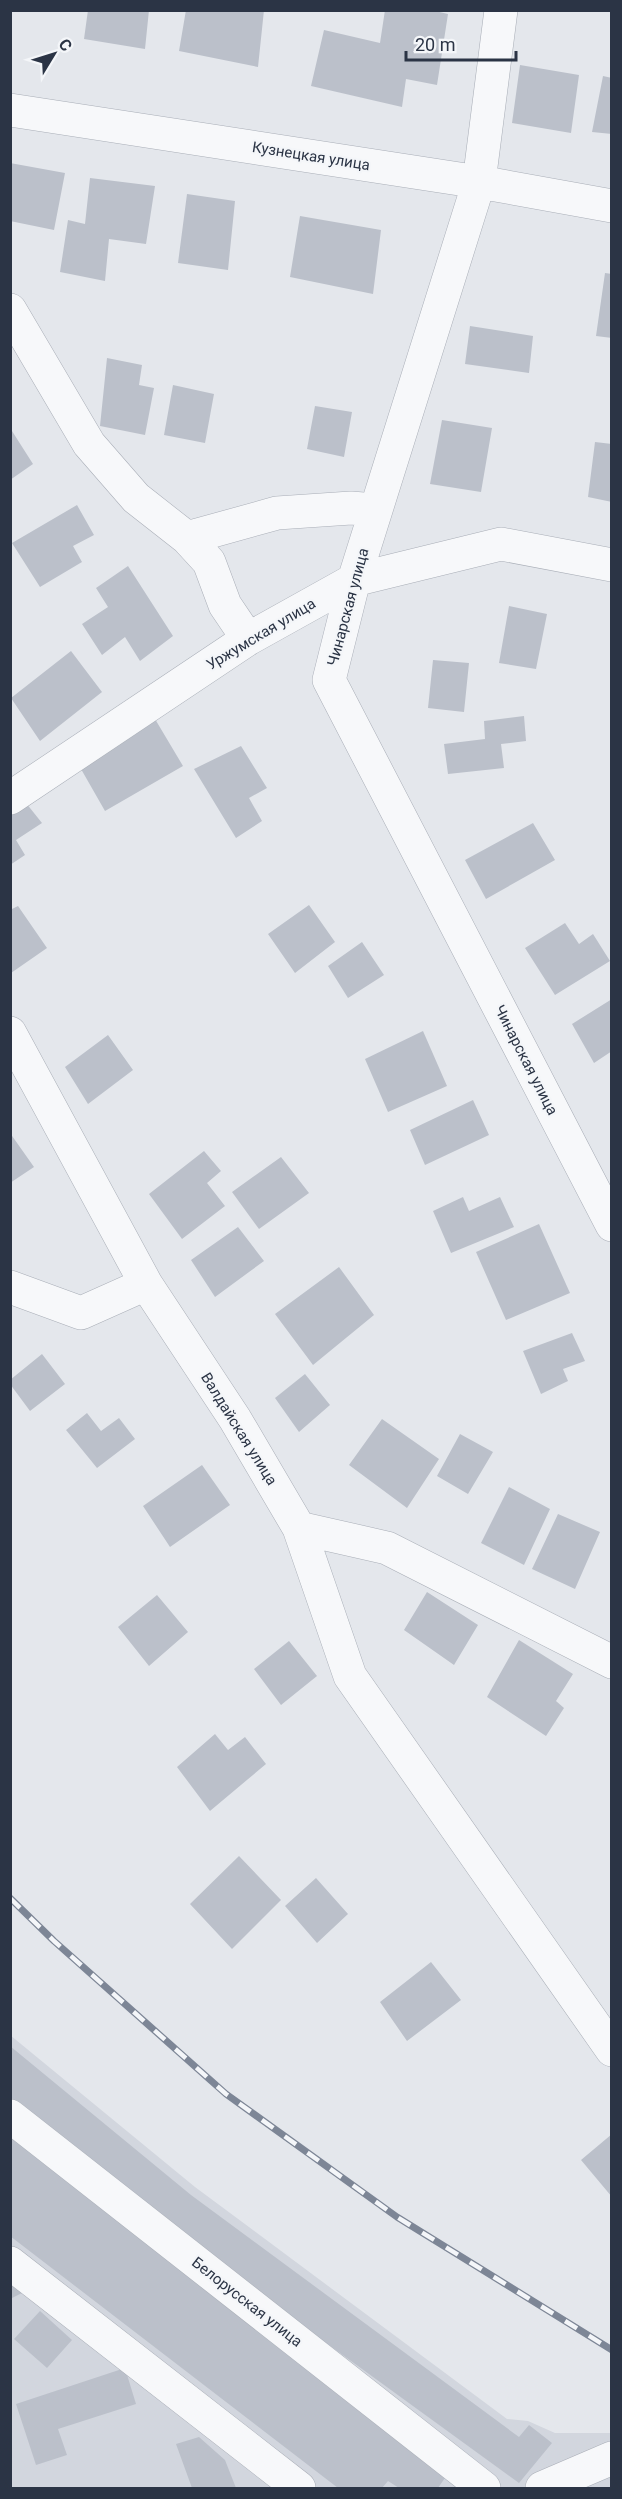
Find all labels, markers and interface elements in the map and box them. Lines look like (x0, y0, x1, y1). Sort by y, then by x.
north arrow (24, 24, 84, 84)
scale bar (406, 24, 516, 62)
text: 20 m (415, 34, 455, 55)
text: С (55, 35, 76, 55)
street label: Кузнецкая улица (251, 138, 371, 174)
street label: Чинарская улица (324, 546, 372, 668)
street label: Уржумская улица (203, 594, 319, 674)
street label: Чинарская улица (490, 1002, 562, 1118)
street label: Валдайская улица (197, 1369, 281, 1489)
street label: Белорусская улица (188, 2253, 306, 2351)

